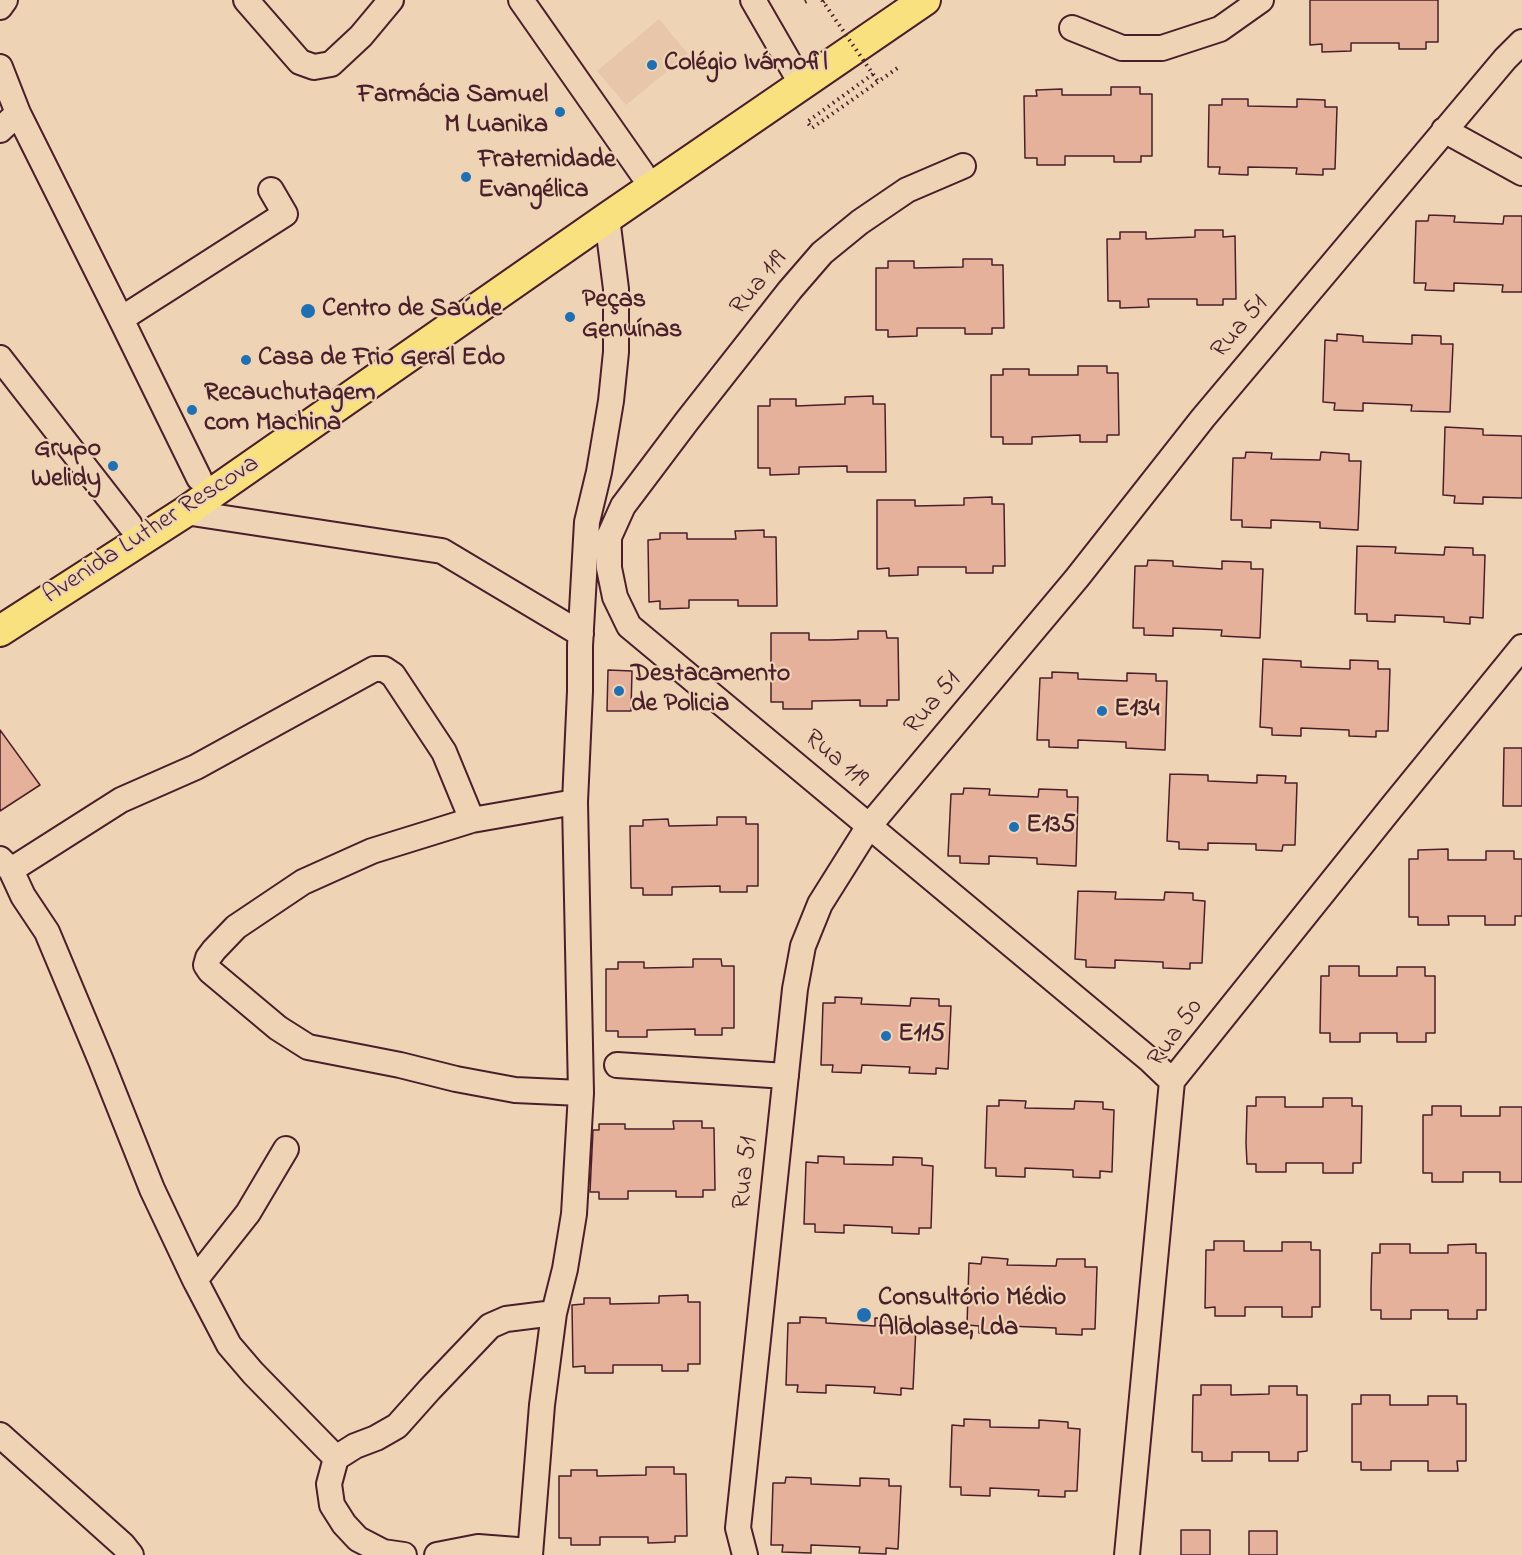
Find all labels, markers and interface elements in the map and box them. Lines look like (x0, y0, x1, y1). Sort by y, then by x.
place label: Colégio Ivámofil (664, 49, 828, 81)
marker: Colégio Ivámofil (645, 58, 659, 72)
place label: Farmácia Samuel M Luanika (357, 81, 548, 142)
marker: Farmácia Samuel M Luanika (553, 105, 567, 119)
place label: Fraternidade Evangélica (478, 146, 616, 207)
marker: Fraternidade Evangélica (459, 170, 473, 184)
street label: Rua 119 (725, 245, 795, 323)
place label: Peças Genuínas (582, 286, 682, 348)
street label: Rua 51 (1206, 290, 1276, 366)
place label: Centro de Saúde (322, 295, 502, 327)
marker: Centro de Saúde (299, 302, 317, 320)
marker: Peças Genuínas (563, 310, 577, 324)
place label: Casa de Frio Geral Edo (258, 344, 505, 376)
marker: Casa de Frio Geral Edo (239, 353, 253, 367)
place label: Recauchutagem com Machina (204, 379, 375, 440)
marker: Recauchutagem com Machina (185, 403, 199, 417)
place label: Grupo Welidy (31, 435, 101, 496)
street label: Avenida Luther Rescova (38, 449, 266, 613)
marker: Grupo Welidy (106, 459, 120, 473)
place label: Destacamento de Policia (631, 660, 790, 722)
street label: Rua 51 (899, 666, 969, 742)
marker: Destacamento de Policia (612, 684, 626, 698)
place label: E134 (1114, 695, 1159, 727)
marker: E134 (1095, 704, 1109, 718)
street label: Rua 119 (797, 724, 873, 796)
place label: E135 (1026, 811, 1076, 843)
marker: E135 (1007, 820, 1021, 834)
street label: Rua 50 (1142, 994, 1212, 1074)
place label: E115 (898, 1020, 945, 1052)
marker: E115 (879, 1029, 893, 1043)
street label: Rua 51 (728, 1135, 766, 1211)
place label: Consultório Médio Aldolase, Lda (878, 1284, 1066, 1346)
marker: Consultório Médio Aldolase, Lda (855, 1306, 873, 1324)

